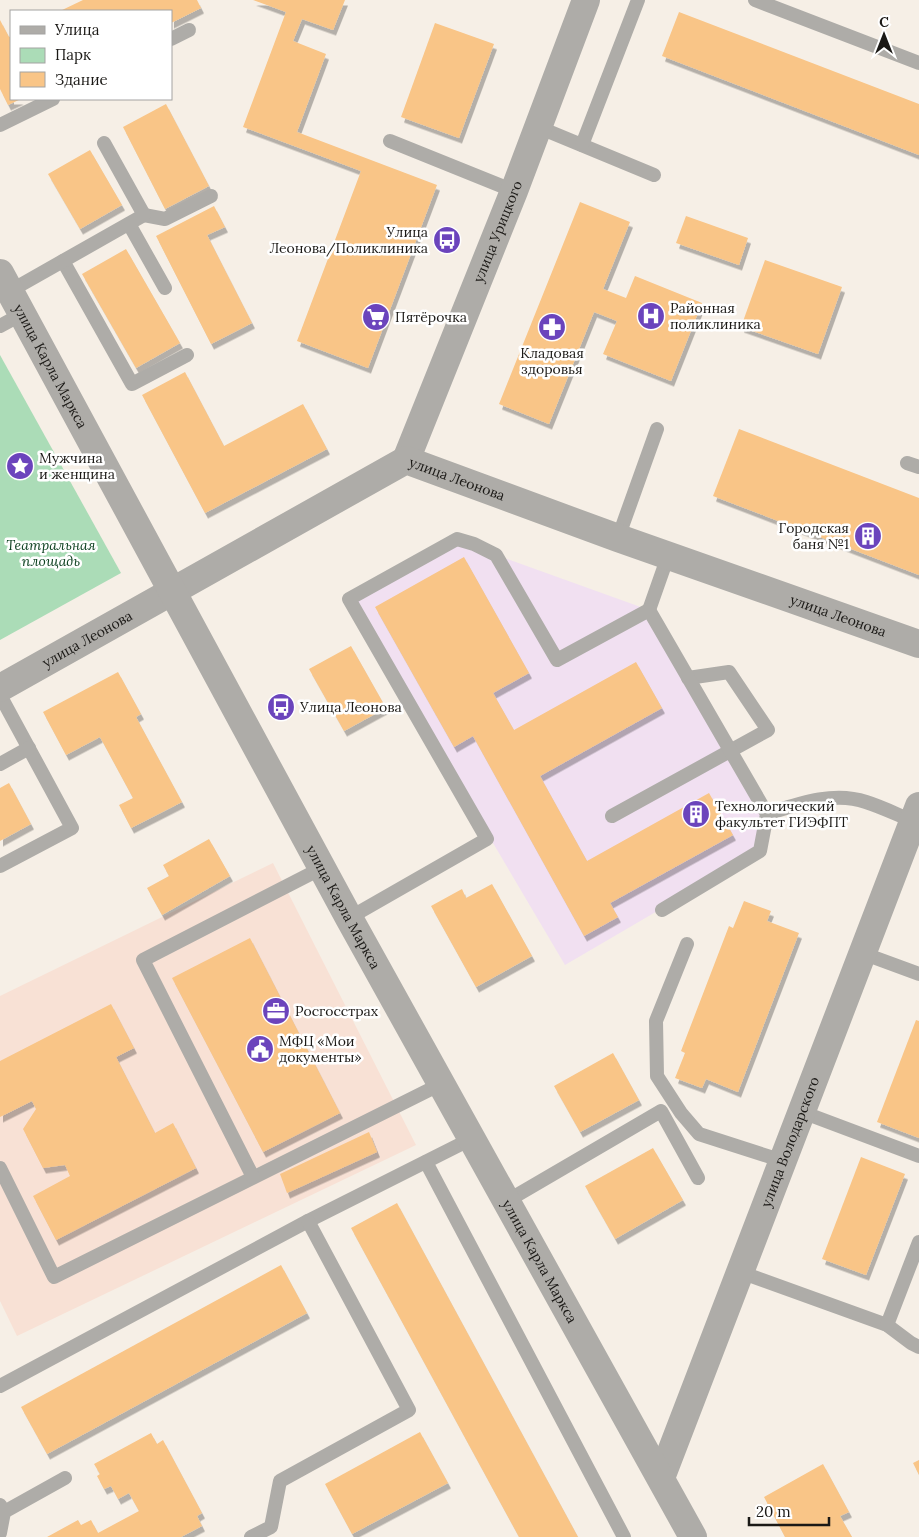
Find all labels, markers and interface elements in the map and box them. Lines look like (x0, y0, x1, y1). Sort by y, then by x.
legend (10, 10, 172, 100)
north arrow (859, 10, 909, 60)
text: С (879, 13, 889, 31)
text: Улица (54, 20, 100, 39)
text: Парк (55, 45, 91, 64)
text: Здание (55, 70, 108, 89)
street label: улица Урицкого (469, 178, 526, 285)
place label: Улица Леонова/Поликлиника (270, 223, 428, 257)
bus stop icon: Улица Леонова/Поликлиника (432, 225, 462, 255)
place label: Районная поликлиника (670, 299, 761, 333)
street label: улица Карла Маркса (9, 301, 91, 432)
hospital icon: Районная поликлиника (636, 301, 666, 331)
supermarket icon: Пятёрочка (361, 302, 391, 332)
place label: Пятёрочка (395, 308, 467, 326)
pharmacy icon: Кладовая здоровья (537, 312, 567, 342)
place label: Кладовая здоровья (520, 344, 584, 378)
place label: Мужчина и женщина (39, 449, 115, 483)
place icon: Мужчина и женщина (5, 451, 35, 481)
street label: улица Леонова (407, 453, 507, 505)
place label: Городская баня №1 (779, 519, 849, 553)
building icon: Городская баня №1 (853, 521, 883, 551)
park label: Театральная площадь (6, 536, 96, 570)
street label: улица Леонова (788, 590, 889, 641)
street label: улица Леонова (39, 607, 135, 672)
bus stop icon: Улица Леонова (266, 692, 296, 722)
place label: Улица Леонова (299, 698, 402, 716)
place label: Технологический факультет ГИЭФПТ (715, 797, 848, 831)
building icon: Технологический факультет ГИЭФПТ (681, 799, 711, 829)
street label: улица Карла Маркса (302, 842, 385, 972)
office icon: Росгосстрах (261, 996, 291, 1026)
place label: Росгосстрах (295, 1002, 379, 1020)
place label: МФЦ «Мои документы» (279, 1032, 362, 1066)
public building icon: МФЦ «Мои документы» (245, 1034, 275, 1064)
street label: улица Володарского (757, 1074, 823, 1210)
street label: улица Карла Маркса (498, 1196, 581, 1326)
scale bar (749, 1494, 829, 1526)
text: 20 m (756, 1502, 791, 1521)

